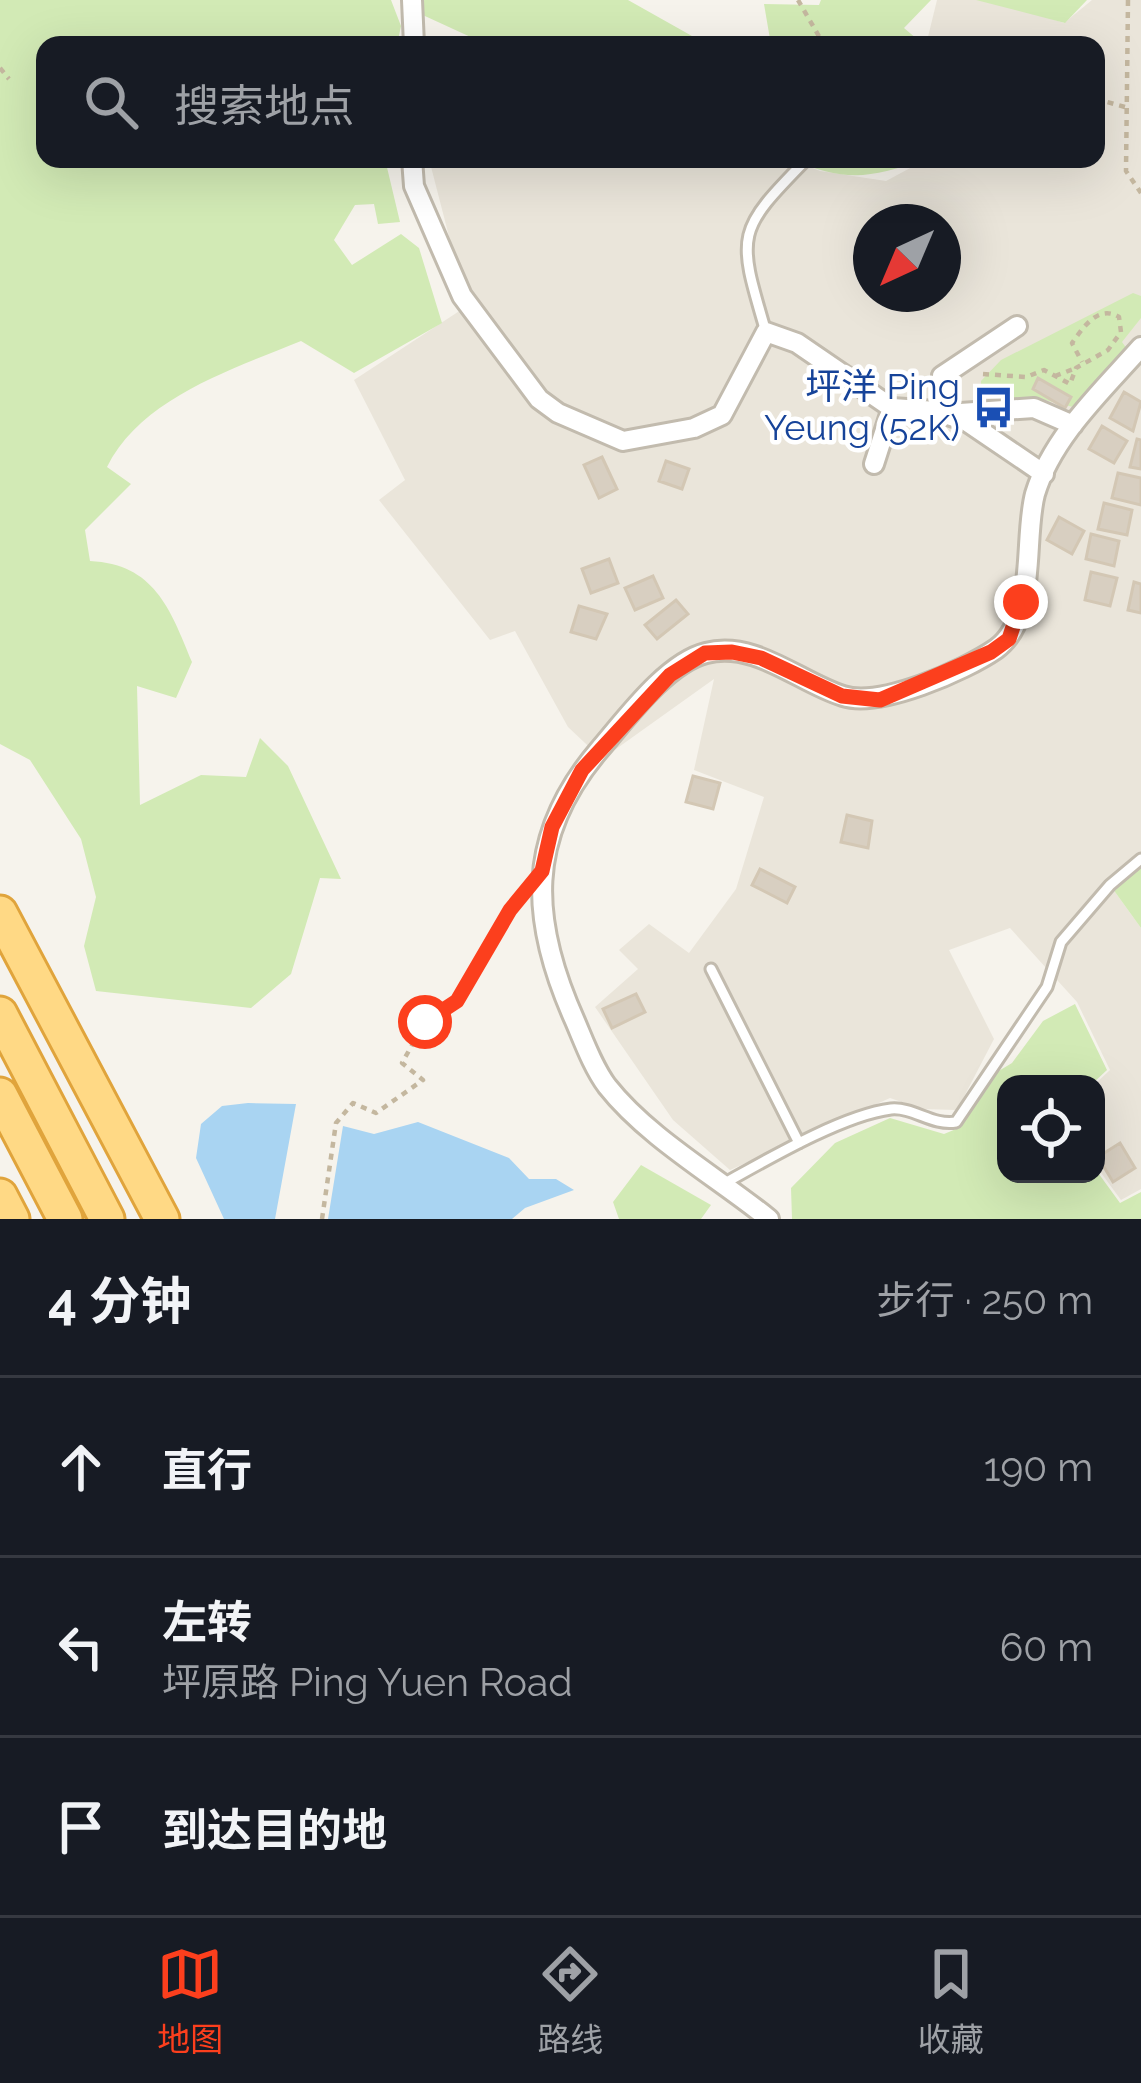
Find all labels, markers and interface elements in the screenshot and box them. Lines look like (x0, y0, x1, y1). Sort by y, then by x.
search box (36, 36, 1105, 168)
icon: search (78, 69, 144, 135)
text: 搜索地点 (174, 80, 354, 133)
north arrow (853, 204, 961, 312)
place label: 坪洋 Ping Yeung (52K) (764, 365, 960, 448)
bus stop icon: 坪洋 Ping Yeung (52K) (971, 384, 1017, 430)
route end (994, 575, 1048, 629)
route start (398, 995, 452, 1049)
map controls (997, 1075, 1105, 1183)
button: locate (997, 1075, 1105, 1183)
text: 4 分钟 (48, 1271, 191, 1331)
text: 步行 · 250 m (877, 1277, 1093, 1323)
icon: ahead (48, 1434, 114, 1500)
text: 直行 (162, 1444, 252, 1497)
text: 190 m (984, 1444, 1093, 1490)
text: 左转 (162, 1596, 252, 1649)
icon: left (48, 1614, 114, 1680)
text: 60 m (1000, 1624, 1093, 1670)
text: 坪原路 Ping Yuen Road (162, 1659, 572, 1705)
icon: arrive (48, 1794, 114, 1860)
text: 到达目的地 (162, 1804, 387, 1857)
tab: 地图 (157, 1941, 223, 2061)
tab: 路线 (537, 1941, 603, 2061)
tab: 收藏 (918, 1941, 984, 2061)

